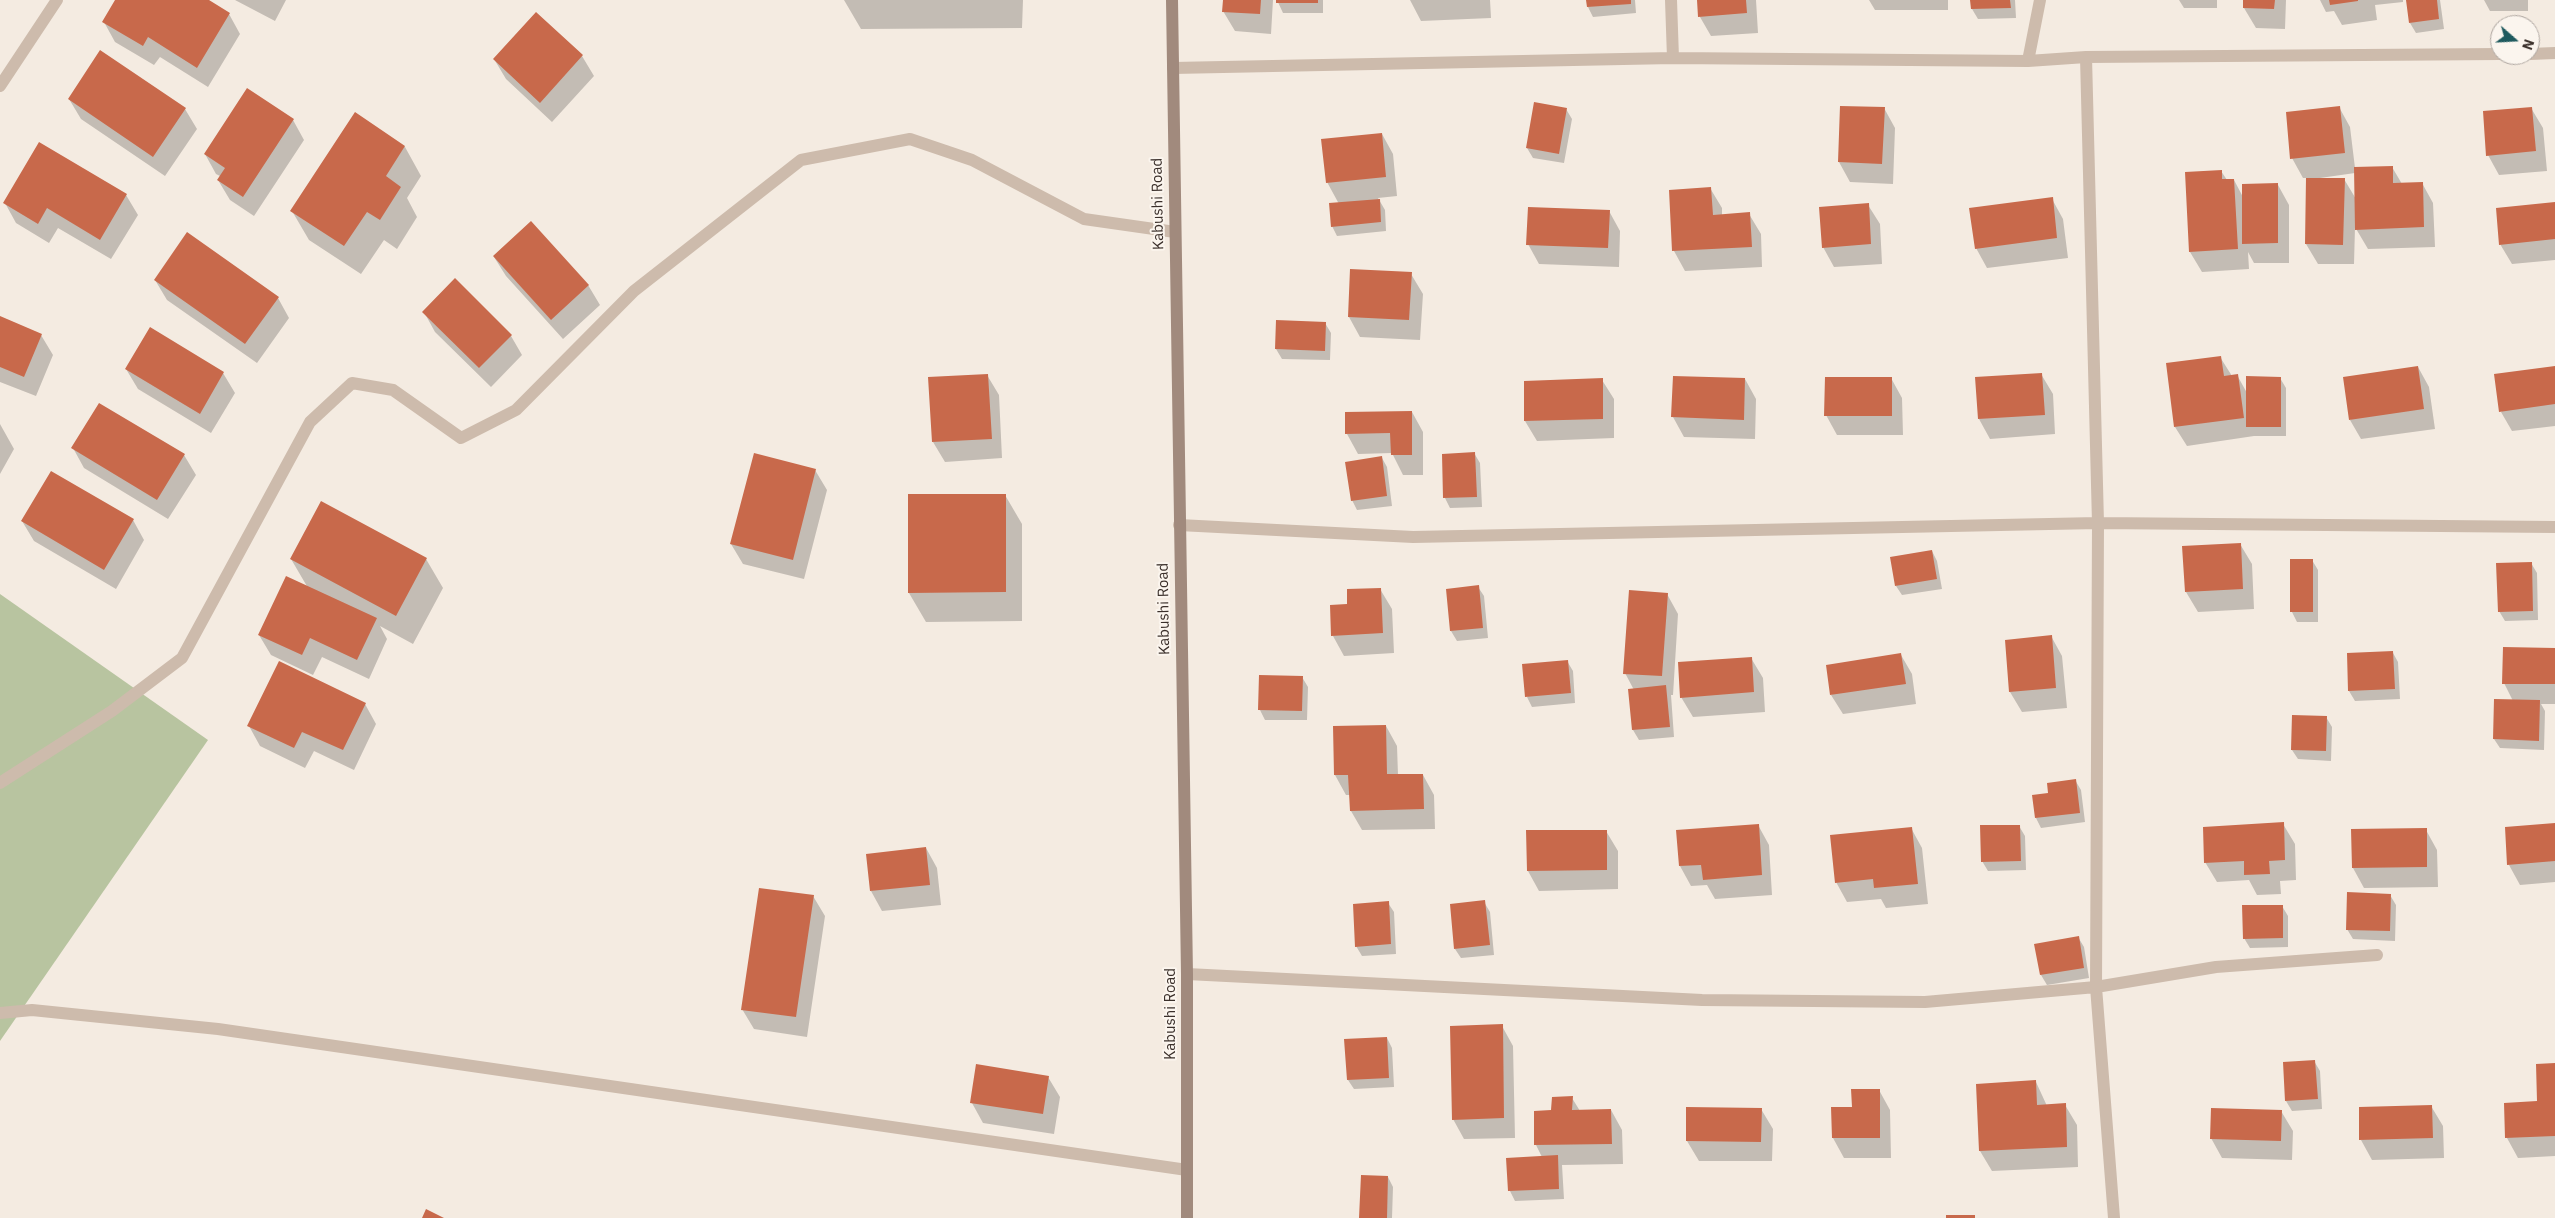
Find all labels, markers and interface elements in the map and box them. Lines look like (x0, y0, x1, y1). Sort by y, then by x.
north arrow (2490, 15, 2540, 65)
text: N (2518, 37, 2538, 52)
street label: Kabushi Road (1148, 158, 1168, 250)
street label: Kabushi Road (1154, 563, 1174, 655)
street label: Kabushi Road (1162, 968, 1180, 1060)

